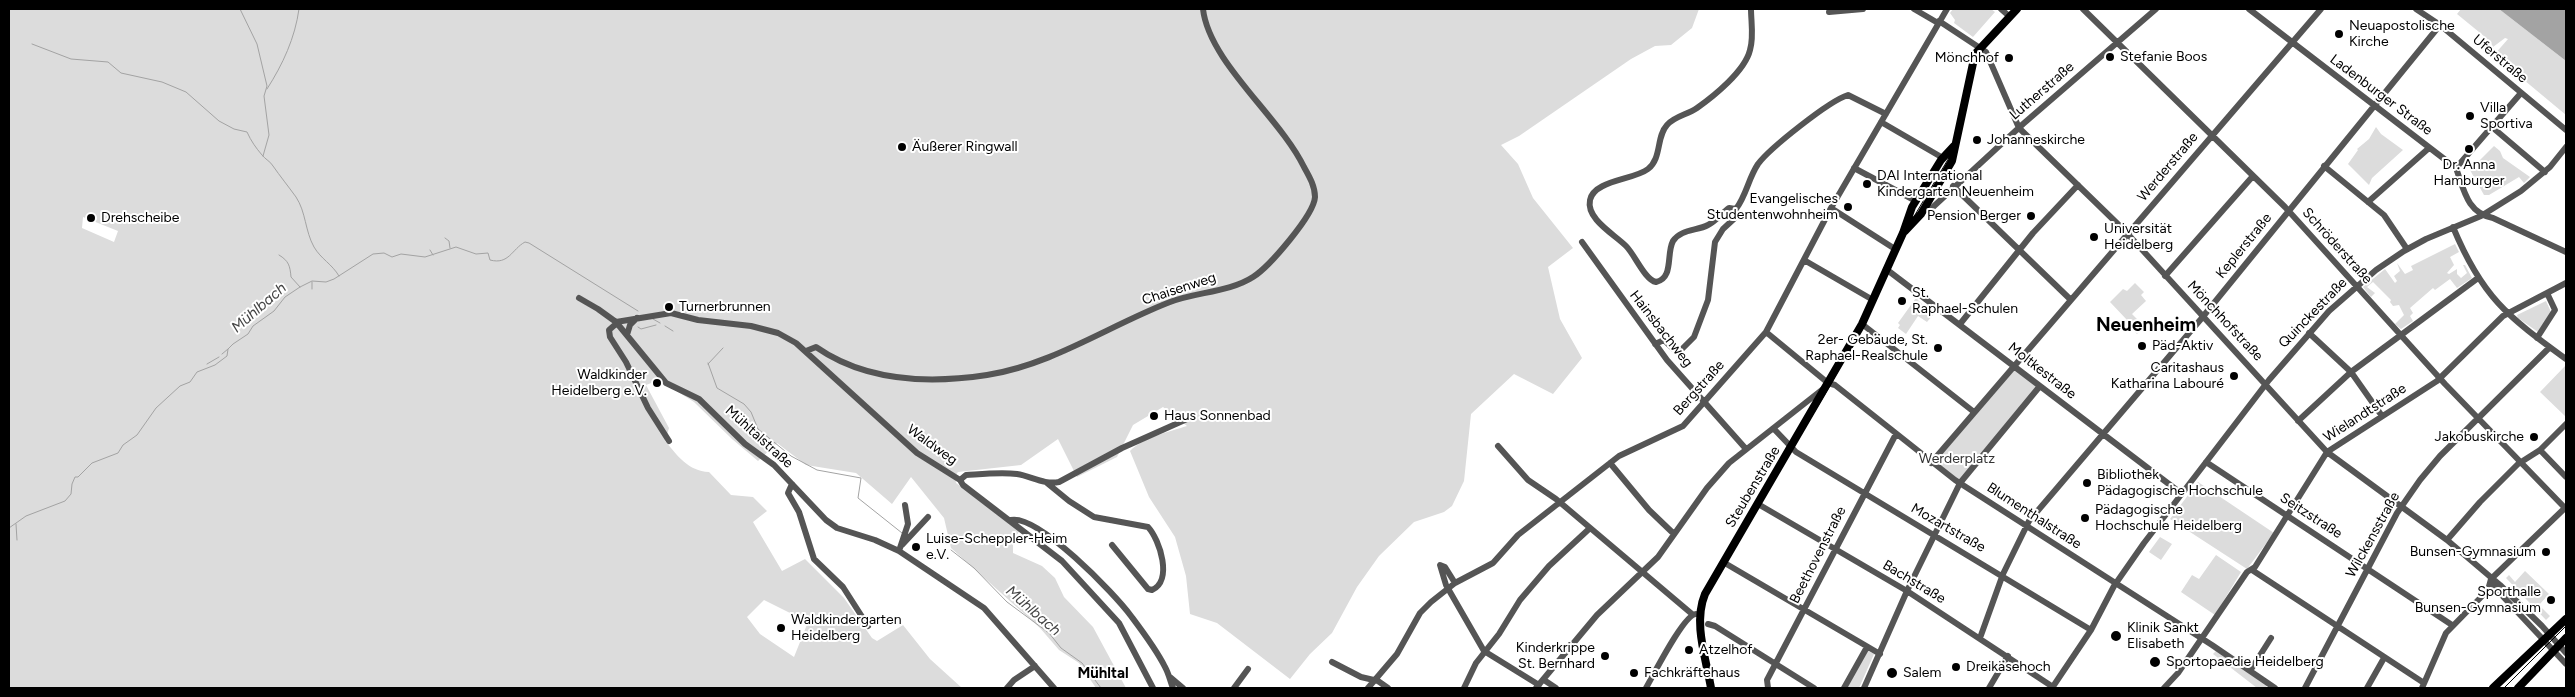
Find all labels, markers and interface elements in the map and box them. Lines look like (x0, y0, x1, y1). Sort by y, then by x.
place label: Neuapostolische Kirche (2349, 18, 2455, 50)
marker: Neuapostolische Kirche (2333, 28, 2345, 40)
street label: Uferstraße (2469, 31, 2531, 87)
place label: Stefanie Boos (2120, 49, 2207, 65)
place label: Mönchhof (1935, 50, 1999, 66)
marker: Stefanie Boos (2104, 51, 2116, 63)
street label: Ladenburger Straße (2326, 51, 2436, 139)
marker: Mönchhof (2003, 52, 2015, 64)
street label: Lutherstraße (2006, 58, 2078, 124)
place label: Villa Sportiva (2480, 100, 2533, 132)
marker: Villa Sportiva (2464, 110, 2476, 122)
street label: Werderstraße (2134, 129, 2202, 205)
place label: Johanneskirche (1987, 132, 2085, 148)
marker: Johanneskirche (1971, 134, 1983, 146)
place label: Äußerer Ringwall (912, 139, 1018, 155)
marker: Äußerer Ringwall (896, 141, 908, 153)
marker: Dr. Anna Hamburger (2463, 143, 2475, 155)
place label: Dr. Anna Hamburger (2434, 157, 2504, 190)
place label: DAI International Kindergarten Neuenheim (1877, 168, 2034, 200)
marker: DAI International Kindergarten Neuenheim (1861, 178, 1873, 190)
place label: Evangelisches Studentenwohnheim (1707, 191, 1838, 223)
marker: Evangelisches Studentenwohnheim (1842, 201, 1854, 213)
street label: Schröderstraße (2298, 204, 2376, 288)
place label: Pension Berger (1927, 208, 2021, 224)
place label: Drehscheibe (101, 210, 179, 226)
marker: Pension Berger (2025, 210, 2037, 222)
street label: Keplerstraße (2213, 210, 2275, 282)
marker: Drehscheibe (85, 212, 97, 224)
place label: Universität Heidelberg (2104, 221, 2173, 253)
marker: Universität Heidelberg (2088, 231, 2100, 243)
street label: Chaisenweg (1140, 269, 1218, 309)
street label: Quinckestraße (2275, 274, 2351, 352)
street label: Mönchhofstraße (2184, 277, 2266, 365)
water label: Mühlbach (228, 279, 290, 337)
place label: St. Raphael-Schulen (1912, 285, 2018, 318)
street label: Hainsbachweg (1626, 287, 1696, 371)
marker: St. Raphael-Schulen (1896, 295, 1908, 307)
place label: Turnerbrunnen (679, 299, 771, 315)
marker: Turnerbrunnen (663, 301, 675, 313)
district label: Neuenheim (2096, 314, 2196, 336)
place label: 2er- Gebäude, St. Raphael-Realschule (1805, 332, 1928, 364)
place label: Päd-Aktiv (2152, 338, 2213, 354)
street label: Moltkestraße (2005, 339, 2079, 403)
marker: Päd-Aktiv (2136, 340, 2148, 352)
marker: 2er- Gebäude, St. Raphael-Realschule (1932, 342, 1944, 354)
street label: Bergstraße (1670, 357, 1728, 419)
place label: Caritashaus Katharina Labouré (2111, 360, 2224, 392)
place label: Waldkinder Heidelberg e.V. (551, 367, 647, 400)
marker: Caritashaus Katharina Labouré (2228, 370, 2240, 382)
marker: Waldkinder Heidelberg e.V. (651, 377, 663, 389)
street label: Wielandtstraße (2321, 380, 2409, 446)
street label: Mühltalstraße (722, 402, 796, 472)
place label: Haus Sonnenbad (1164, 408, 1271, 424)
marker: Haus Sonnenbad (1148, 410, 1160, 422)
street label: Waldweg (904, 421, 960, 469)
place label: Jakobuskirche (2435, 429, 2524, 445)
marker: Jakobuskirche (2528, 431, 2540, 443)
street label: Steubenstraße (1722, 443, 1784, 531)
park label: Werderplatz (1919, 451, 1995, 467)
place label: Bibliothek Pädagogische Hochschule (2097, 467, 2263, 500)
marker: Bibliothek Pädagogische Hochschule (2081, 477, 2093, 489)
street label: Blumenthalstraße (1984, 479, 2084, 553)
street label: Wilckensstraße (2343, 489, 2403, 581)
street label: Seitzstraße (2277, 490, 2345, 542)
street label: Mozartstraße (1908, 500, 1988, 556)
place label: Pädagogische Hochschule Heidelberg (2095, 502, 2242, 534)
street label: Beethovenstraße (1786, 504, 1850, 606)
marker: Pädagogische Hochschule Heidelberg (2079, 512, 2091, 524)
place label: Luise-Scheppler-Heim e.V. (926, 531, 1067, 564)
marker: Luise-Scheppler-Heim e.V. (910, 541, 922, 553)
place label: Bunsen-Gymnasium (2410, 544, 2536, 560)
marker: Bunsen-Gymnasium (2540, 546, 2552, 558)
street label: Bachstraße (1880, 557, 1948, 607)
water label: Mühlbach (1002, 582, 1064, 640)
place label: Sporthalle Bunsen-Gymnasium (2415, 584, 2541, 616)
marker: Sporthalle Bunsen-Gymnasium (2545, 594, 2557, 606)
place label: Waldkindergarten Heidelberg (791, 612, 902, 644)
place label: Klinik Sankt Elisabeth (2127, 620, 2199, 652)
marker: Waldkindergarten Heidelberg (775, 622, 787, 634)
marker: Klinik Sankt Elisabeth (2109, 629, 2123, 643)
place label: Kinderkrippe St. Bernhard (1516, 640, 1595, 672)
place label: Atzelhof (1699, 642, 1752, 658)
marker: Atzelhof (1683, 644, 1695, 656)
marker: Kinderkrippe St. Bernhard (1599, 650, 1611, 662)
place label: Sportopaedie Heidelberg (2166, 654, 2324, 670)
marker: Sportopaedie Heidelberg (2148, 655, 2162, 669)
place label: Dreikäsehoch (1966, 659, 2051, 675)
marker: Dreikäsehoch (1950, 661, 1962, 673)
district label: Mühltal (1077, 665, 1129, 683)
place label: Fachkräftehaus (1644, 665, 1740, 681)
place label: Salem (1903, 665, 1941, 681)
marker: Salem (1885, 666, 1899, 680)
marker: Fachkräftehaus (1628, 667, 1640, 679)

